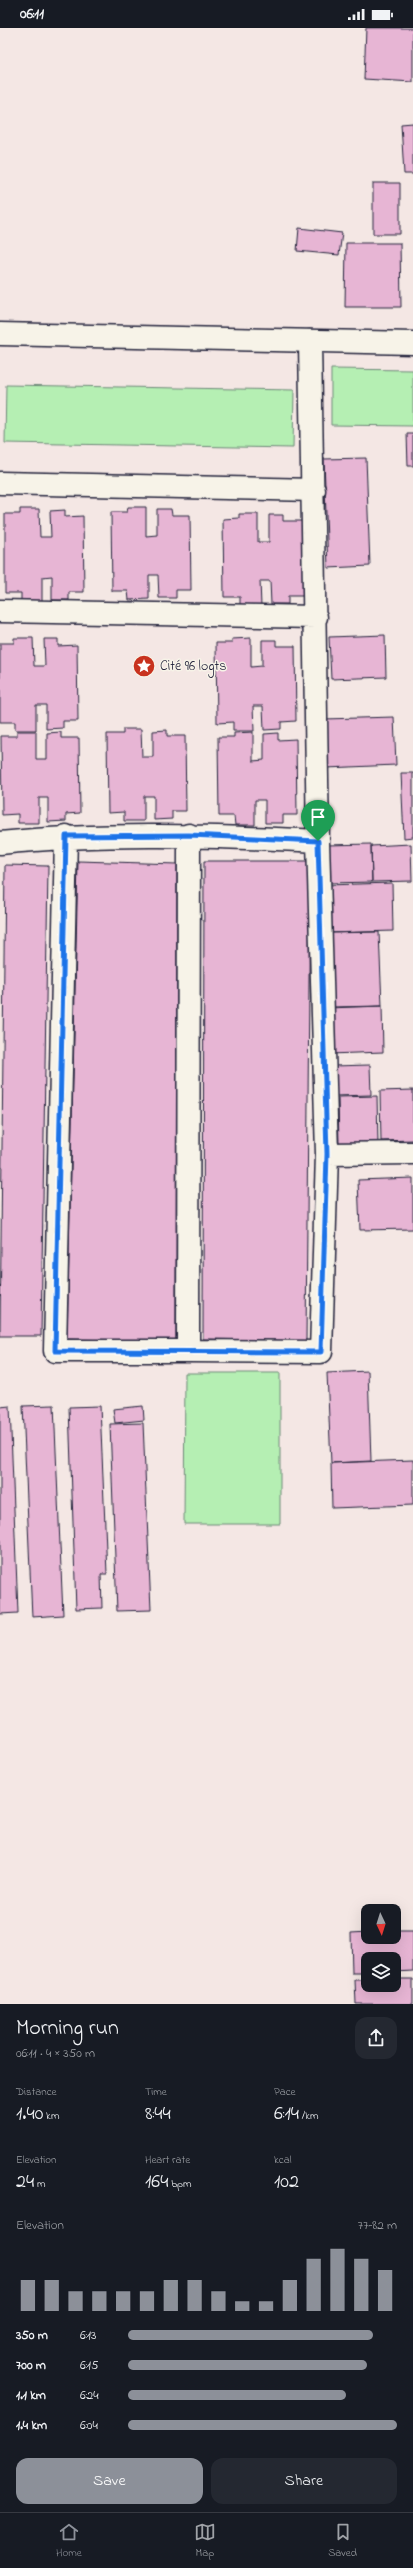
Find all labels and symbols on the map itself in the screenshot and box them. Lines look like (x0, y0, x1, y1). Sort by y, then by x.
place icon: Cité 96 logts (131, 653, 157, 679)
place label: Cité 96 logts (160, 656, 226, 678)
pin (301, 800, 335, 841)
north arrow (361, 1904, 401, 1944)

